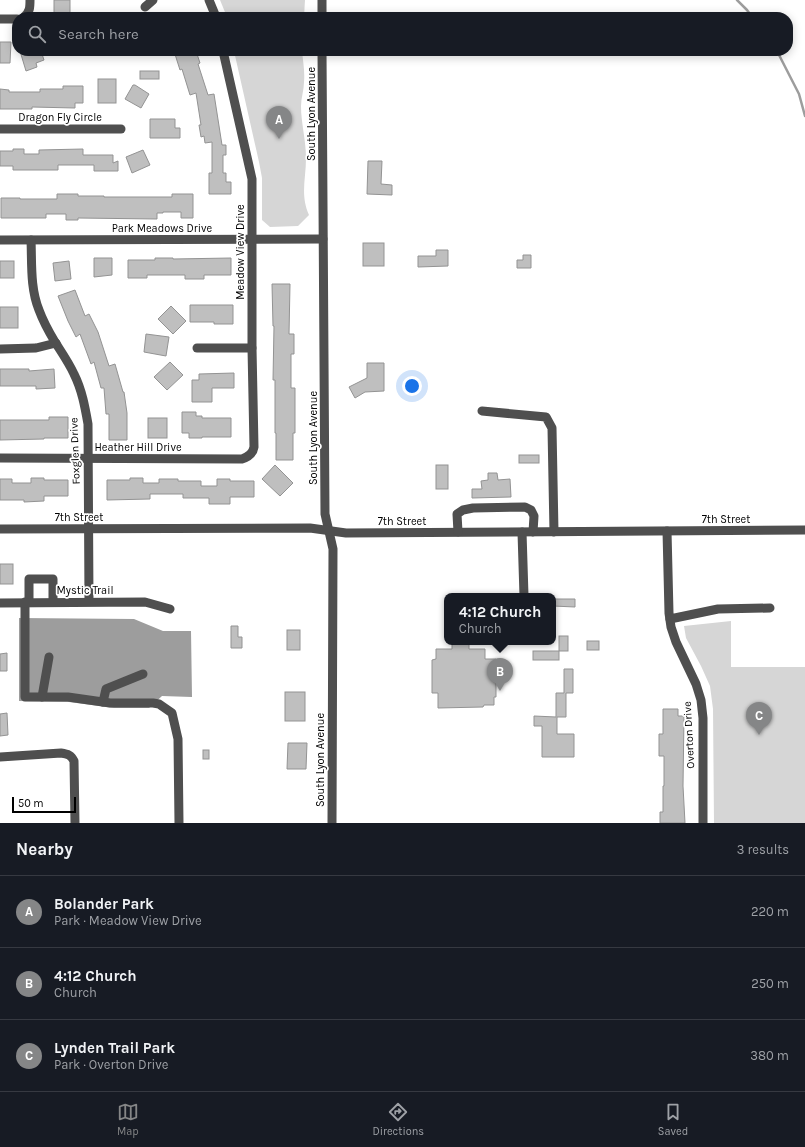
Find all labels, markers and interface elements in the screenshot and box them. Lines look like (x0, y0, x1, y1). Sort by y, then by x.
search box (12, 12, 793, 56)
icon: search (26, 23, 48, 45)
text: Search here (58, 25, 139, 43)
street label: South Lyon Avenue (305, 67, 318, 161)
pin: A (266, 106, 292, 139)
street label: Dragon Fly Circle (18, 111, 102, 124)
street label: Meadow View Drive (234, 204, 247, 300)
street label: Park Meadows Drive (112, 222, 213, 235)
your location (402, 376, 422, 396)
street label: South Lyon Avenue (307, 391, 320, 485)
street label: Foxglen Drive (67, 417, 83, 485)
street label: Heather Hill Drive (94, 441, 182, 454)
street label: 7th Street (55, 511, 103, 524)
street label: 7th Street (702, 513, 750, 526)
street label: 7th Street (378, 515, 426, 528)
street label: Mystic Trail (56, 584, 114, 597)
popup (444, 593, 556, 645)
text: 4:12 Church (459, 603, 541, 621)
text: Church (459, 621, 502, 636)
pin: B (487, 658, 513, 691)
street label: Overton Drive (681, 701, 697, 769)
pin: C (746, 702, 772, 735)
street label: South Lyon Avenue (314, 713, 327, 807)
scale bar (12, 795, 76, 814)
text: 50 m (18, 797, 44, 810)
text: Nearby (16, 839, 73, 859)
text: 3 results (737, 842, 789, 857)
text: Bolander Park (54, 895, 154, 913)
text: A (25, 904, 33, 919)
text: 220 m (751, 904, 789, 919)
text: Park · Meadow View Drive (54, 913, 202, 928)
text: 4:12 Church (54, 967, 137, 985)
text: B (25, 976, 33, 991)
text: 250 m (751, 976, 789, 991)
text: Church (54, 985, 97, 1000)
text: Lynden Trail Park (54, 1039, 175, 1057)
text: C (25, 1048, 33, 1063)
text: 380 m (750, 1048, 789, 1063)
text: Park · Overton Drive (54, 1057, 168, 1072)
tab: Map (117, 1101, 139, 1138)
tab: Directions (372, 1101, 424, 1138)
tab: Saved (658, 1101, 688, 1138)

